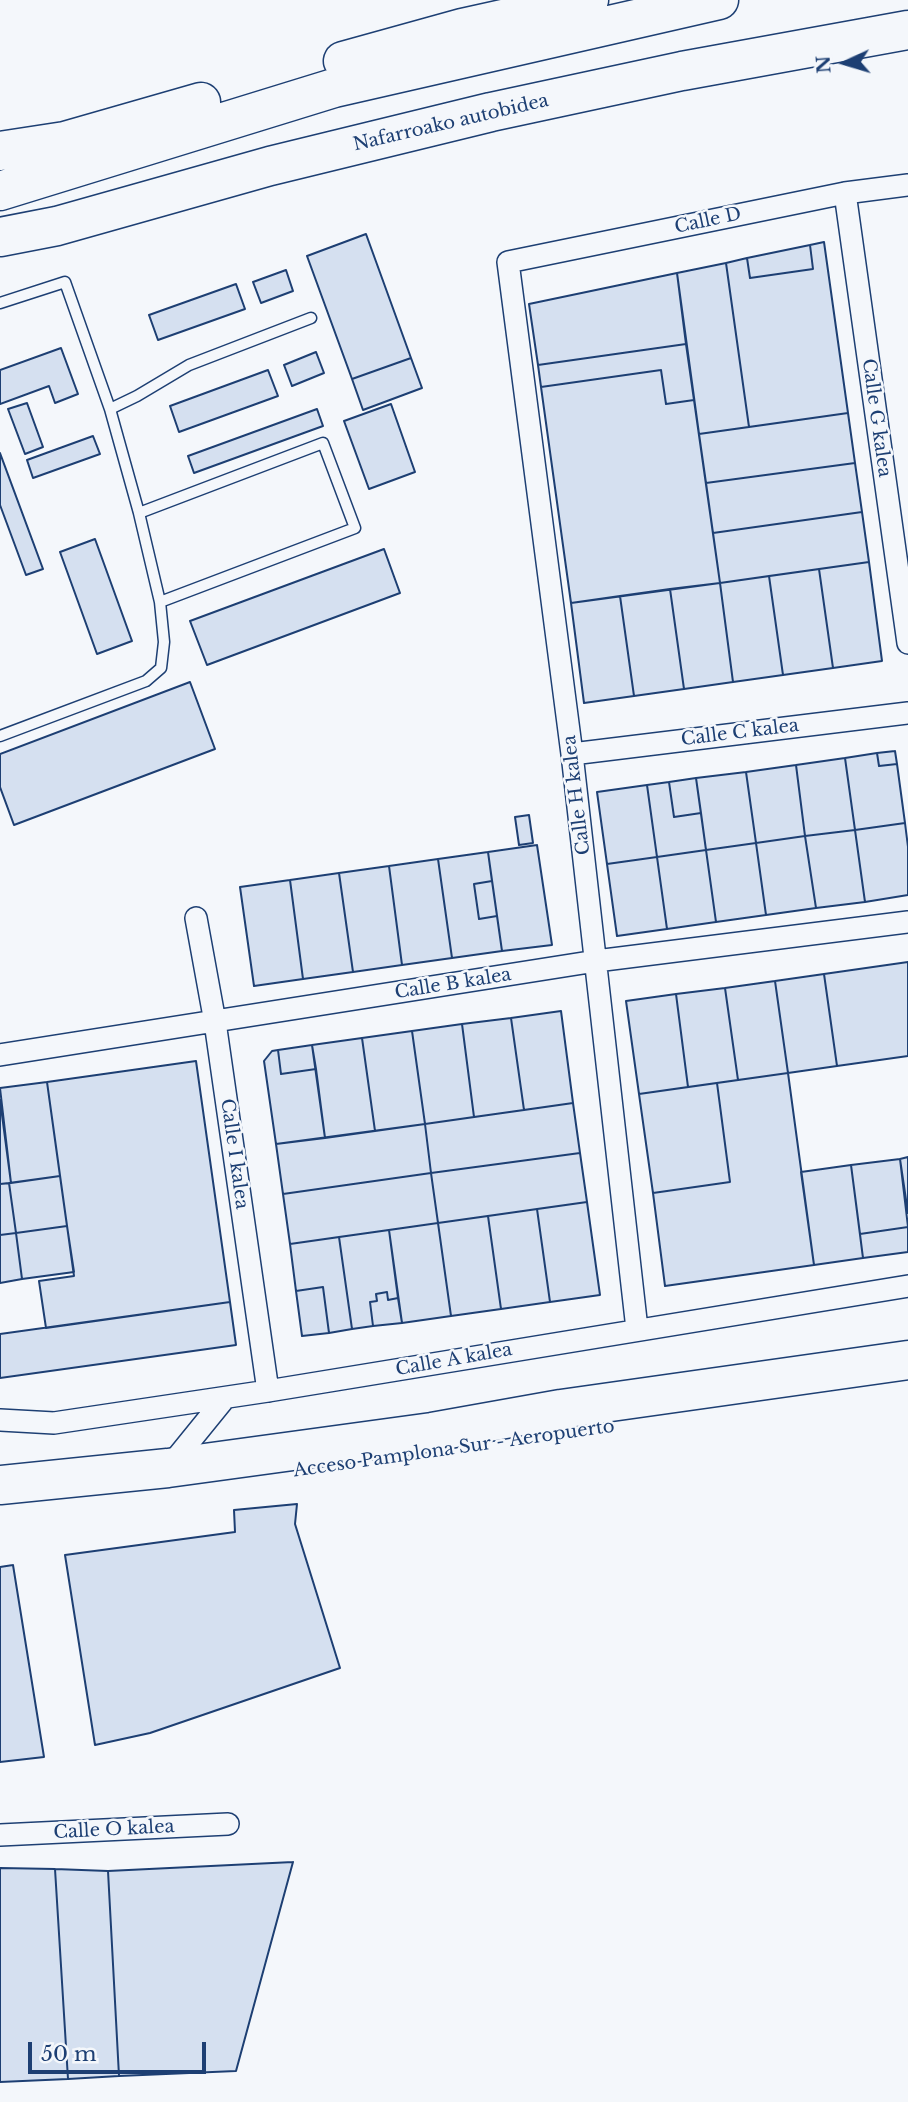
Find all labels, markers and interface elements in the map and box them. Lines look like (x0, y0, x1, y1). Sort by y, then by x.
north arrow (810, 28, 880, 98)
text: N (811, 55, 836, 74)
street label: Nafarroako autobidea (351, 90, 551, 156)
street label: Calle D (673, 203, 743, 239)
street label: Calle G kalea (857, 357, 895, 479)
street label: Calle C kalea (680, 715, 800, 751)
street label: Calle H kalea (559, 734, 595, 856)
street label: Calle B kalea (393, 964, 513, 1004)
street label: Calle I kalea (216, 1097, 252, 1211)
street label: Calle A kalea (394, 1339, 514, 1381)
street label: Acceso Pamplona Sur - Aeropuerto (292, 1416, 616, 1482)
street label: Calle O kalea (53, 1816, 175, 1844)
scale bar (32, 2028, 210, 2072)
text: 50 m (41, 2041, 96, 2067)

